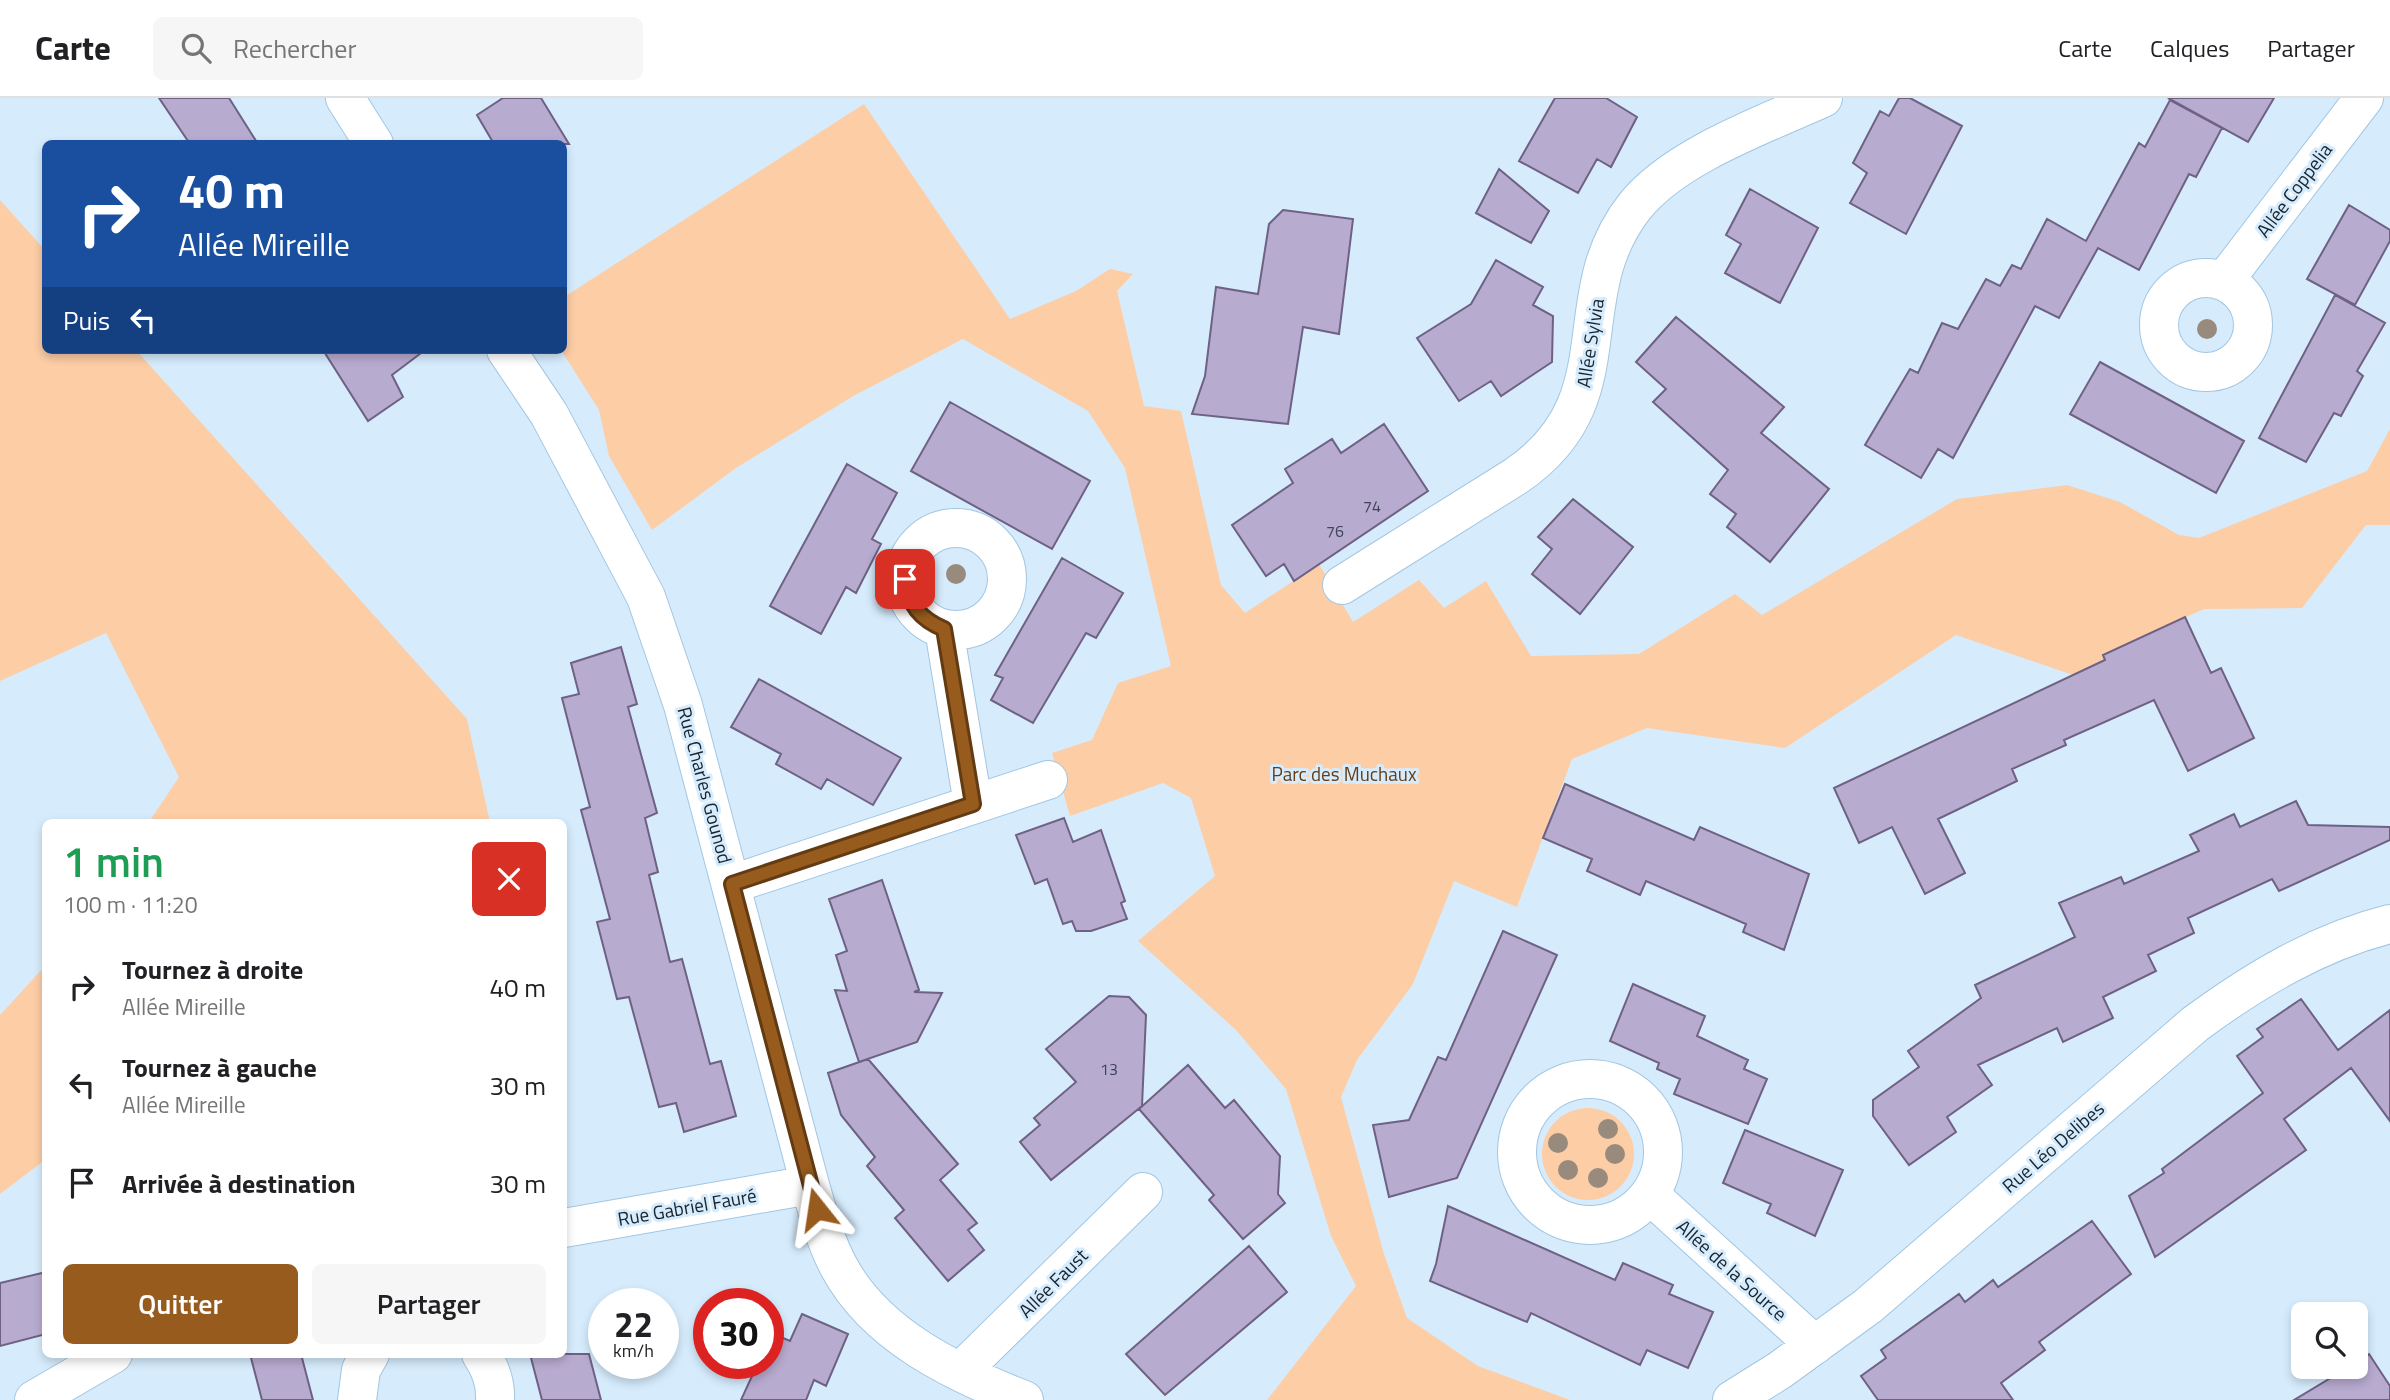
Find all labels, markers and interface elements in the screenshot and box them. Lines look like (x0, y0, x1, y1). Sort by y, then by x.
search box (153, 17, 643, 80)
text: Carte (35, 23, 111, 73)
icon: search (177, 29, 215, 67)
text: Rechercher (233, 29, 356, 68)
text: Carte (2058, 30, 2112, 66)
text: Calques (2150, 30, 2229, 66)
text: Partager (2267, 30, 2355, 66)
street label: Allée Coppelia (2249, 136, 2339, 243)
text: 40 m (178, 152, 285, 227)
icon: right (63, 168, 154, 259)
text: Allée Mireille (178, 220, 350, 268)
street label: Allée Sylvia (1568, 296, 1611, 390)
text: Puis (63, 301, 110, 340)
icon: left (124, 301, 162, 339)
house number: 74 (1363, 494, 1381, 518)
house number: 76 (1326, 519, 1344, 543)
pin (875, 549, 935, 609)
icon: arrive (886, 560, 924, 598)
street label: Rue Charles Gounod (671, 703, 740, 867)
park label: Parc des Muchaux (1272, 759, 1417, 788)
text: 1 min (63, 829, 164, 893)
button: close (472, 842, 546, 916)
text: 100 m · 11:20 (63, 887, 198, 922)
text: Tournez à droite (122, 950, 303, 989)
icon: right (63, 968, 101, 1006)
text: 40 m (489, 968, 546, 1007)
text: Allée Mireille (122, 989, 246, 1024)
text: Tournez à gauche (122, 1048, 317, 1087)
house number: 13 (1100, 1057, 1118, 1081)
icon: left (63, 1066, 101, 1104)
text: 30 m (489, 1066, 546, 1105)
text: Allée Mireille (122, 1087, 246, 1122)
street label: Rue Léo Delibes (1995, 1094, 2110, 1199)
icon: arrive (63, 1164, 101, 1202)
text: Arrivée à destination (122, 1164, 356, 1203)
text: 30 m (489, 1164, 546, 1203)
position arrow (780, 1172, 854, 1246)
street label: Rue Gabriel Fauré (615, 1180, 759, 1233)
street label: Allée de la Source (1671, 1212, 1794, 1327)
street label: Allée Faust (1011, 1241, 1094, 1324)
button: Quitter (63, 1264, 298, 1344)
button: Partager (312, 1264, 546, 1344)
speed limit sign: 30 (693, 1288, 784, 1379)
text: 22 (614, 1297, 653, 1351)
map controls (2291, 1302, 2368, 1379)
button: search (2291, 1302, 2368, 1379)
text: km/h (613, 1337, 654, 1364)

